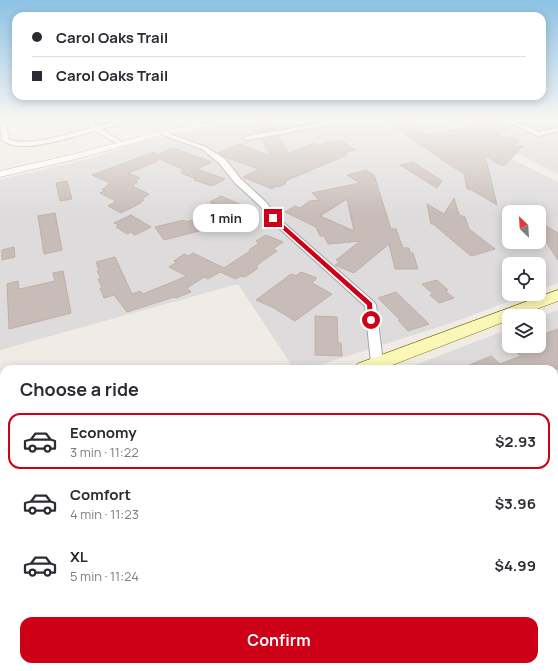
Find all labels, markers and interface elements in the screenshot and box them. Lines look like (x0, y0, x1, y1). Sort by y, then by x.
text: Carol Oaks Trail (56, 27, 168, 48)
text: Carol Oaks Trail (56, 65, 168, 86)
callout: 1 min (193, 204, 259, 232)
north arrow (502, 205, 546, 249)
map controls (502, 205, 546, 353)
text: 1 min (210, 209, 242, 227)
route end (264, 209, 282, 227)
button: locate (502, 257, 546, 301)
button: layers (502, 309, 546, 353)
route start (362, 311, 380, 329)
text: Choose a ride (20, 377, 139, 401)
text: Economy (70, 422, 137, 443)
icon: car (22, 423, 58, 459)
text: $2.93 (495, 431, 536, 452)
text: 3 min · 11:22 (70, 443, 139, 461)
text: Comfort (70, 484, 131, 505)
icon: car (22, 485, 58, 521)
text: $3.96 (495, 493, 536, 514)
text: 4 min · 11:23 (70, 505, 139, 523)
text: XL (70, 546, 88, 567)
icon: car (22, 547, 58, 583)
text: $4.99 (495, 555, 536, 576)
text: 5 min · 11:24 (70, 567, 139, 585)
button: Confirm (20, 617, 538, 663)

